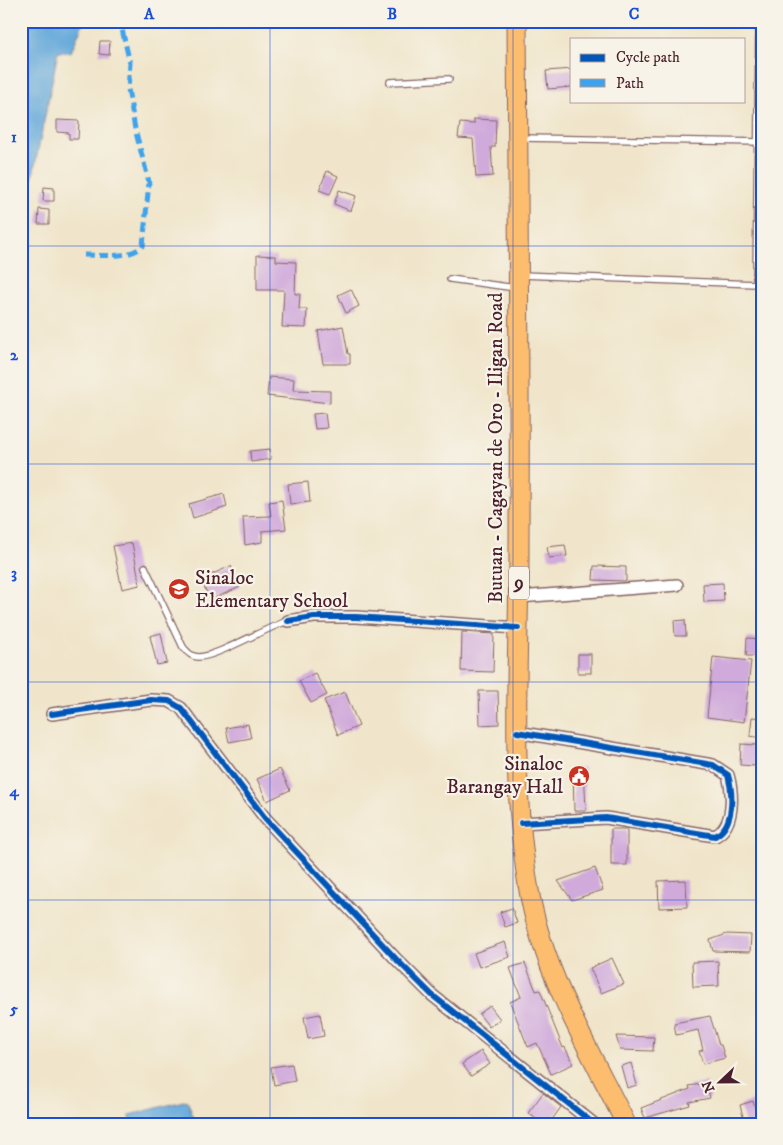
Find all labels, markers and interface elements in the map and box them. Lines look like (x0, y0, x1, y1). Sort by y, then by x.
text: A (143, 4, 155, 24)
text: B (387, 4, 397, 24)
text: C (629, 4, 639, 24)
legend (570, 38, 746, 102)
text: Cycle path (616, 48, 680, 67)
text: Path (616, 74, 644, 93)
text: 1 (11, 127, 17, 147)
street label: Butuan - Cagayan de Oro - Iligan Road (484, 292, 509, 604)
text: 2 (10, 345, 19, 365)
text: 3 (11, 563, 17, 583)
place label: Sinaloc Elementary School (195, 566, 348, 614)
road number: 9 (509, 566, 529, 600)
school or university icon: Sinaloc Elementary School (167, 577, 191, 601)
place label: Sinaloc Barangay Hall (446, 752, 563, 800)
public building icon: Sinaloc Barangay Hall (567, 764, 591, 788)
text: 4 (8, 781, 19, 801)
text: 5 (9, 999, 18, 1019)
north arrow (696, 1058, 746, 1108)
text: N (698, 1077, 719, 1095)

